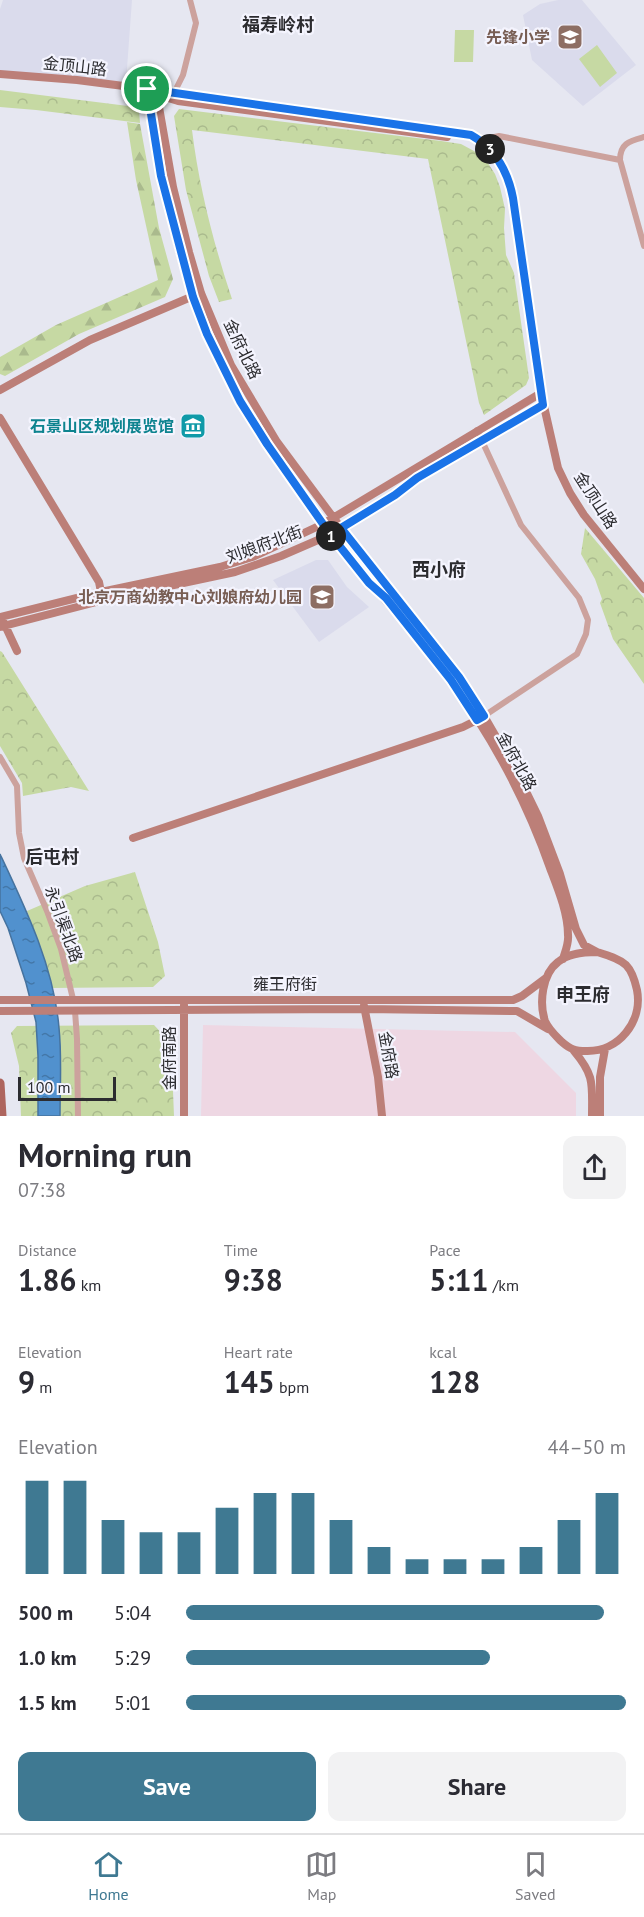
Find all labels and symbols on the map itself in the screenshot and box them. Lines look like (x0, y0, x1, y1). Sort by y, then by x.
district label: 福寿岭村 (242, 13, 314, 36)
school or university icon: 先锋小学 (555, 22, 585, 52)
place label: 先锋小学 (486, 27, 550, 47)
street label: 金顶山路 (42, 53, 108, 79)
pin (121, 63, 172, 114)
pin: 3 (475, 134, 505, 164)
street label: 金府北路 (220, 316, 266, 382)
museum icon: 石景山区规划展览馆 (178, 411, 208, 441)
place label: 石景山区规划展览馆 (30, 416, 174, 436)
street label: 金顶山路 (570, 468, 622, 532)
street label: 刘娘府北街 (223, 521, 305, 567)
pin: 1 (316, 521, 346, 551)
district label: 西小府 (412, 558, 466, 581)
school or university icon: 北京万商幼教中心刘娘府幼儿园 (307, 582, 337, 612)
place label: 北京万商幼教中心刘娘府幼儿园 (78, 587, 302, 607)
street label: 金府北路 (493, 728, 541, 794)
district label: 后屯村 (25, 845, 79, 868)
street label: 永引渠北路 (41, 883, 87, 965)
street label: 雍王府街 (253, 974, 317, 994)
district label: 申王府 (556, 983, 610, 1006)
street label: 金府南路 (159, 1026, 179, 1090)
street label: 金府路 (375, 1030, 403, 1080)
scale bar (18, 1074, 116, 1102)

